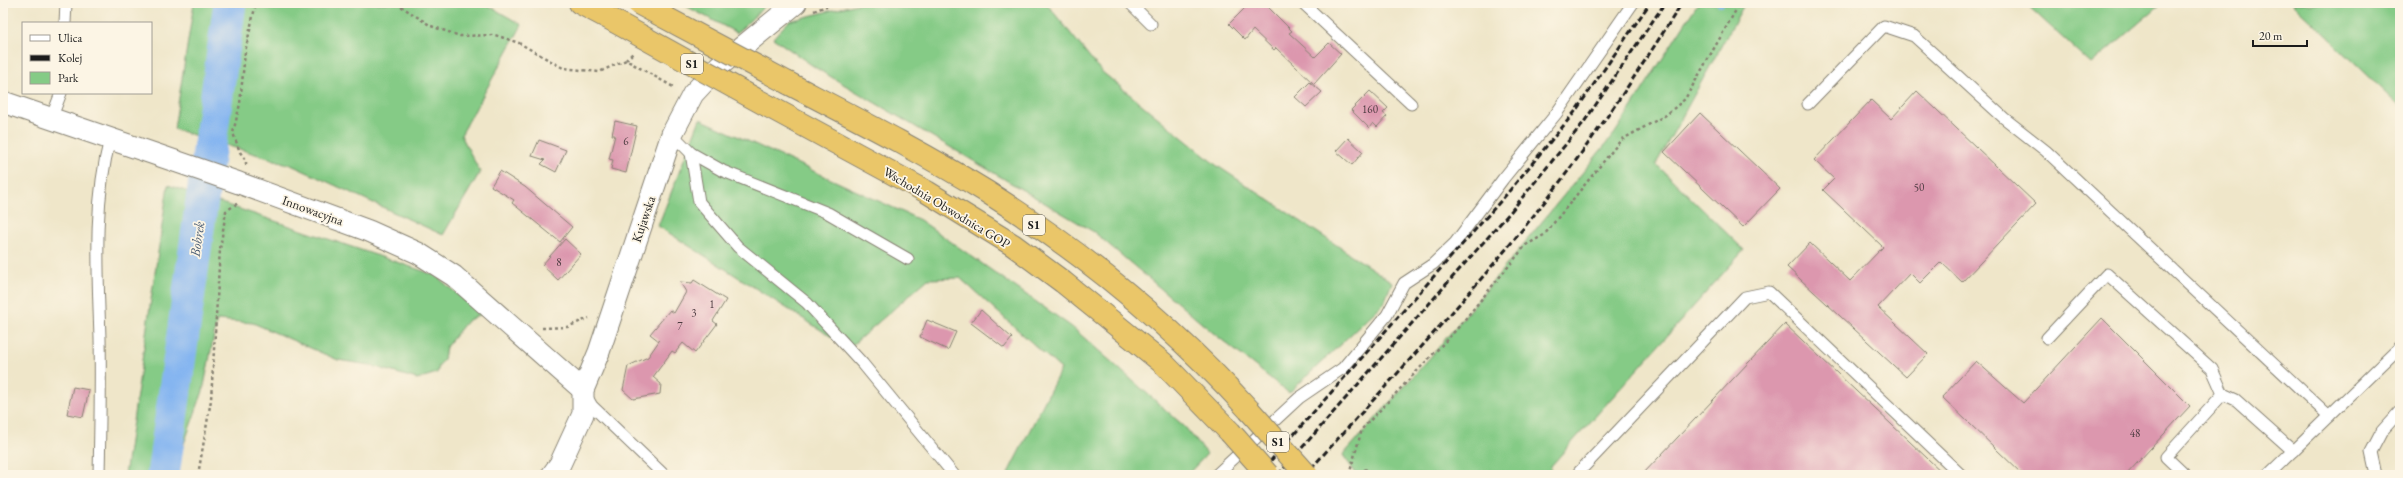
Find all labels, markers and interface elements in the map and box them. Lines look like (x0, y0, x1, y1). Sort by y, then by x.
legend (22, 22, 152, 94)
scale bar (2253, 22, 2307, 48)
text: 20 m (2259, 28, 2283, 44)
text: Ulica (58, 30, 82, 46)
text: Kolej (58, 50, 82, 66)
road number: S1 (681, 54, 703, 74)
text: Park (58, 70, 79, 86)
house number: 160 (1362, 102, 1378, 116)
house number: 6 (623, 134, 629, 148)
street label: Wschodnia Obwodnica GOP (880, 163, 1013, 252)
house number: 50 (1914, 180, 1924, 194)
street label: Innowacyjna (280, 192, 347, 230)
street label: Kujawska (628, 193, 660, 245)
road number: S1 (1023, 215, 1045, 235)
water label: Bobrek (185, 220, 208, 259)
house number: 8 (556, 255, 562, 269)
house number: 1 (709, 297, 715, 311)
house number: 3 (691, 306, 697, 320)
house number: 7 (677, 319, 683, 333)
house number: 48 (2130, 426, 2140, 440)
road number: S1 (1267, 432, 1289, 452)

